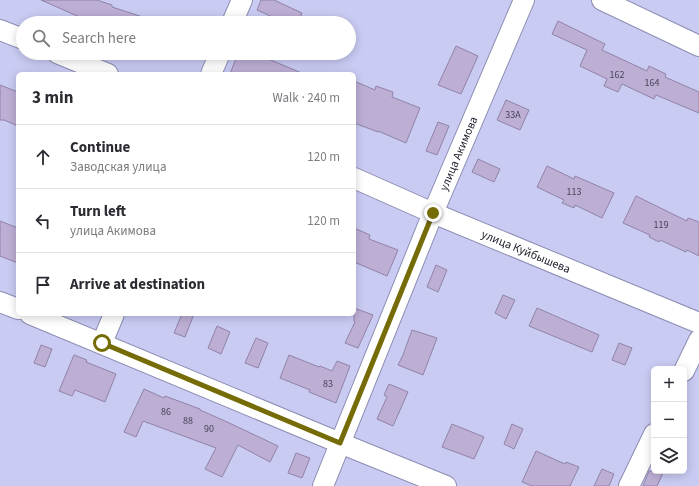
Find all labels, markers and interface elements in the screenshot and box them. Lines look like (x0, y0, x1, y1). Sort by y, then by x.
search box (16, 16, 356, 60)
icon: search (30, 27, 52, 49)
text: Search here (62, 28, 136, 49)
house number: 162 (610, 68, 624, 82)
house number: 164 (645, 76, 659, 90)
text: 3 min (32, 86, 73, 110)
text: Walk · 240 m (272, 89, 340, 107)
house number: 33А (505, 108, 521, 122)
street label: улица Акимова (435, 114, 482, 193)
text: Continue (70, 137, 130, 158)
icon: ahead (32, 146, 54, 168)
text: 120 m (307, 148, 340, 166)
text: Заводская улица (70, 158, 166, 176)
house number: 113 (567, 185, 581, 199)
text: Turn left (70, 201, 126, 222)
route end (424, 204, 442, 222)
icon: left (32, 210, 54, 232)
text: 120 m (307, 212, 340, 230)
house number: 119 (654, 218, 668, 232)
text: улица Акимова (70, 222, 156, 240)
street label: улица Куйбышева (479, 225, 573, 277)
icon: arrive (32, 274, 54, 296)
text: Arrive at destination (70, 274, 205, 295)
route start (93, 334, 111, 352)
map controls (651, 366, 687, 474)
button: + (651, 366, 687, 402)
house number: 83 (323, 377, 333, 391)
button: − (651, 402, 687, 438)
house number: 86 (161, 405, 171, 419)
house number: 88 (183, 414, 193, 428)
house number: 90 (204, 422, 214, 436)
button: layers (651, 438, 687, 474)

